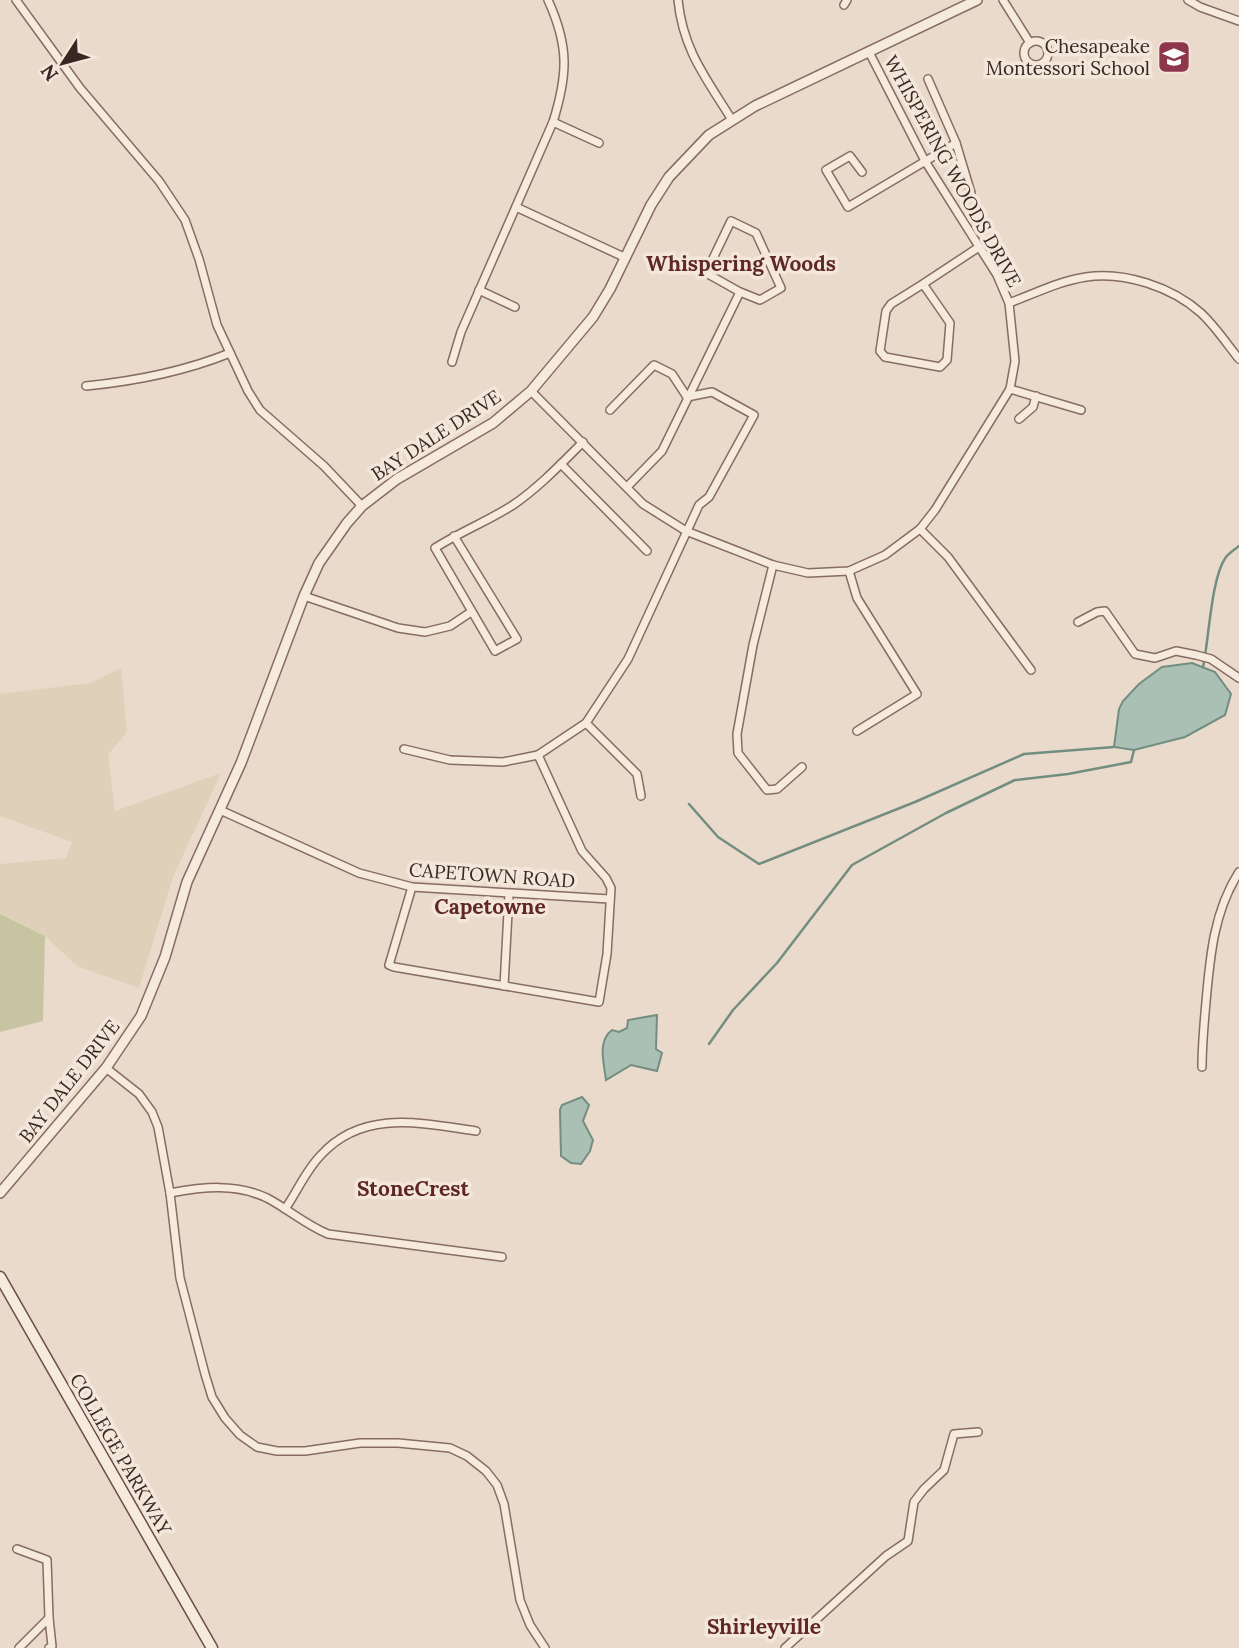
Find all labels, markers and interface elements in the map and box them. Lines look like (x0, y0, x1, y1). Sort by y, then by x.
north arrow (28, 28, 98, 98)
place label: Chesapeake Montessori School (986, 34, 1150, 80)
school or university icon: Chesapeake Montessori School (1155, 38, 1193, 76)
street label: WHISPERING WOODS DRIVE (879, 51, 1027, 291)
text: N (35, 60, 63, 86)
district label: Whispering Woods (646, 250, 836, 277)
street label: BAY DALE DRIVE (367, 384, 505, 486)
street label: CAPETOWN ROAD (408, 857, 576, 893)
district label: Capetowne (434, 893, 546, 920)
street label: BAY DALE DRIVE (13, 1015, 125, 1147)
district label: StoneCrest (357, 1175, 469, 1202)
street label: COLLEGE PARKWAY (65, 1369, 177, 1540)
district label: Shirleyville (707, 1613, 821, 1640)

